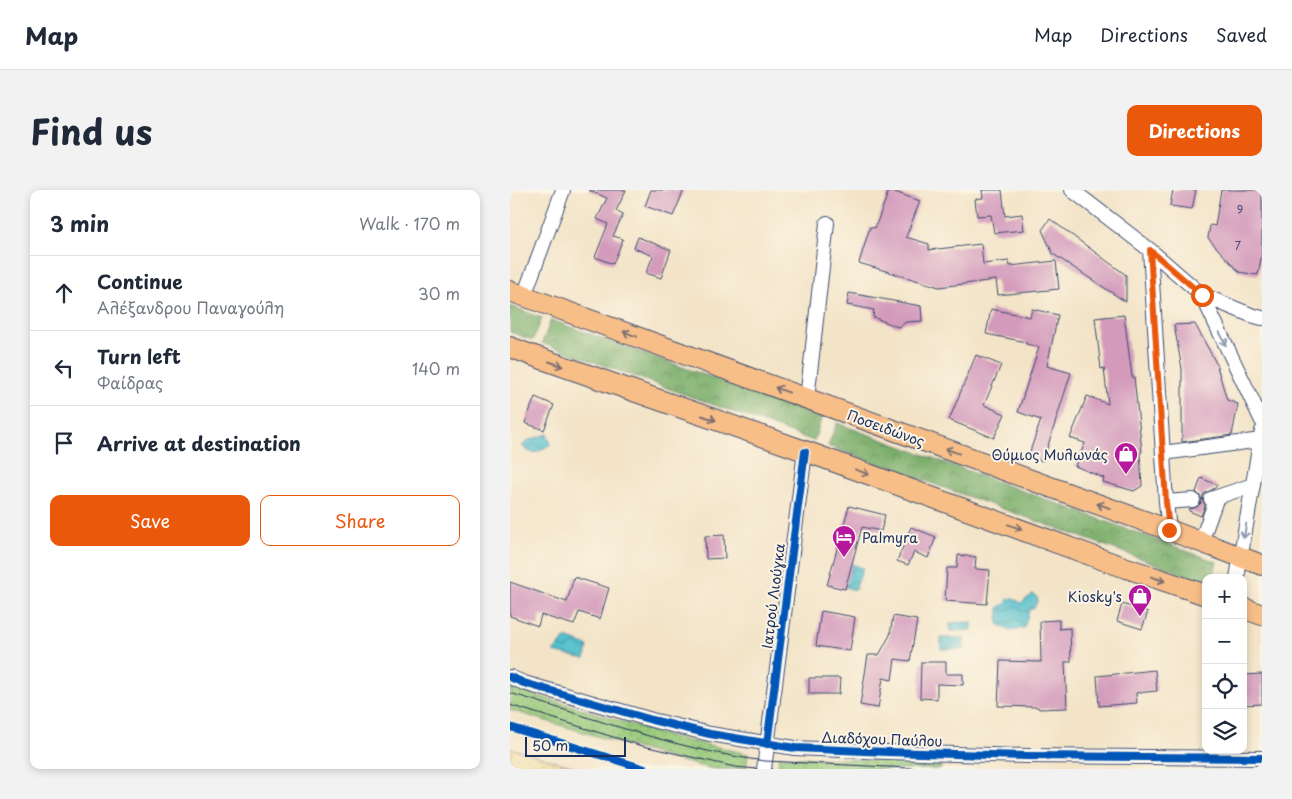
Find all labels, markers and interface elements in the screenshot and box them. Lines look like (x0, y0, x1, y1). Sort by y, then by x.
text: Map (25, 17, 78, 53)
text: Map (1034, 21, 1072, 48)
text: Directions (1100, 21, 1188, 48)
text: Saved (1216, 21, 1267, 48)
text: Find us (30, 104, 152, 157)
button: Directions (1127, 105, 1262, 156)
house number: 9 (1237, 201, 1243, 218)
text: 3 min (50, 207, 109, 239)
text: Walk · 170 m (359, 211, 460, 235)
house number: 7 (1235, 237, 1241, 254)
text: Continue (97, 267, 183, 295)
icon: ahead (50, 279, 78, 307)
text: 30 m (418, 281, 460, 305)
route start (1191, 284, 1214, 307)
text: Αλέξανδρου Παναγούλη (97, 295, 284, 319)
one-way arrow (622, 329, 638, 339)
one-way arrow (1219, 331, 1228, 346)
text: Turn left (97, 342, 181, 370)
icon: left (50, 354, 78, 382)
text: 140 m (412, 356, 460, 380)
one-way arrow (547, 360, 563, 369)
text: Φαίδρας (97, 370, 163, 394)
one-way arrow (775, 385, 791, 394)
street label: Ποσειδώνος (844, 404, 928, 452)
one-way arrow (701, 414, 716, 423)
icon: arrive (50, 429, 78, 457)
text: Arrive at destination (97, 429, 301, 457)
shop icon: Θύμιος Μυλωνάς (1113, 441, 1139, 475)
place label: Θύμιος Μυλωνάς (992, 444, 1108, 465)
one-way arrow (944, 446, 960, 455)
one-way arrow (854, 468, 869, 477)
button: Save (50, 495, 250, 546)
button: Share (260, 495, 460, 546)
one-way arrow (1097, 501, 1113, 510)
route end (1158, 519, 1181, 542)
one-way arrow (1007, 523, 1022, 532)
one-way arrow (1239, 523, 1249, 539)
hotel icon: Palmyra (831, 524, 857, 558)
place label: Palmyra (862, 527, 918, 548)
street label: Ιατρού Λιούγκα (756, 542, 790, 650)
one-way arrow (1149, 574, 1165, 584)
map controls (1202, 574, 1247, 754)
button: + (1202, 574, 1247, 619)
shop icon: Kiosky's (1127, 583, 1153, 617)
place label: Kiosky's (1068, 586, 1122, 607)
button: − (1202, 619, 1247, 664)
button: locate (1202, 664, 1247, 709)
button: layers (1202, 709, 1247, 754)
street label: Διαδόχου Παύλου (821, 726, 943, 752)
scale bar (525, 734, 626, 757)
text: 50 m (532, 735, 568, 756)

